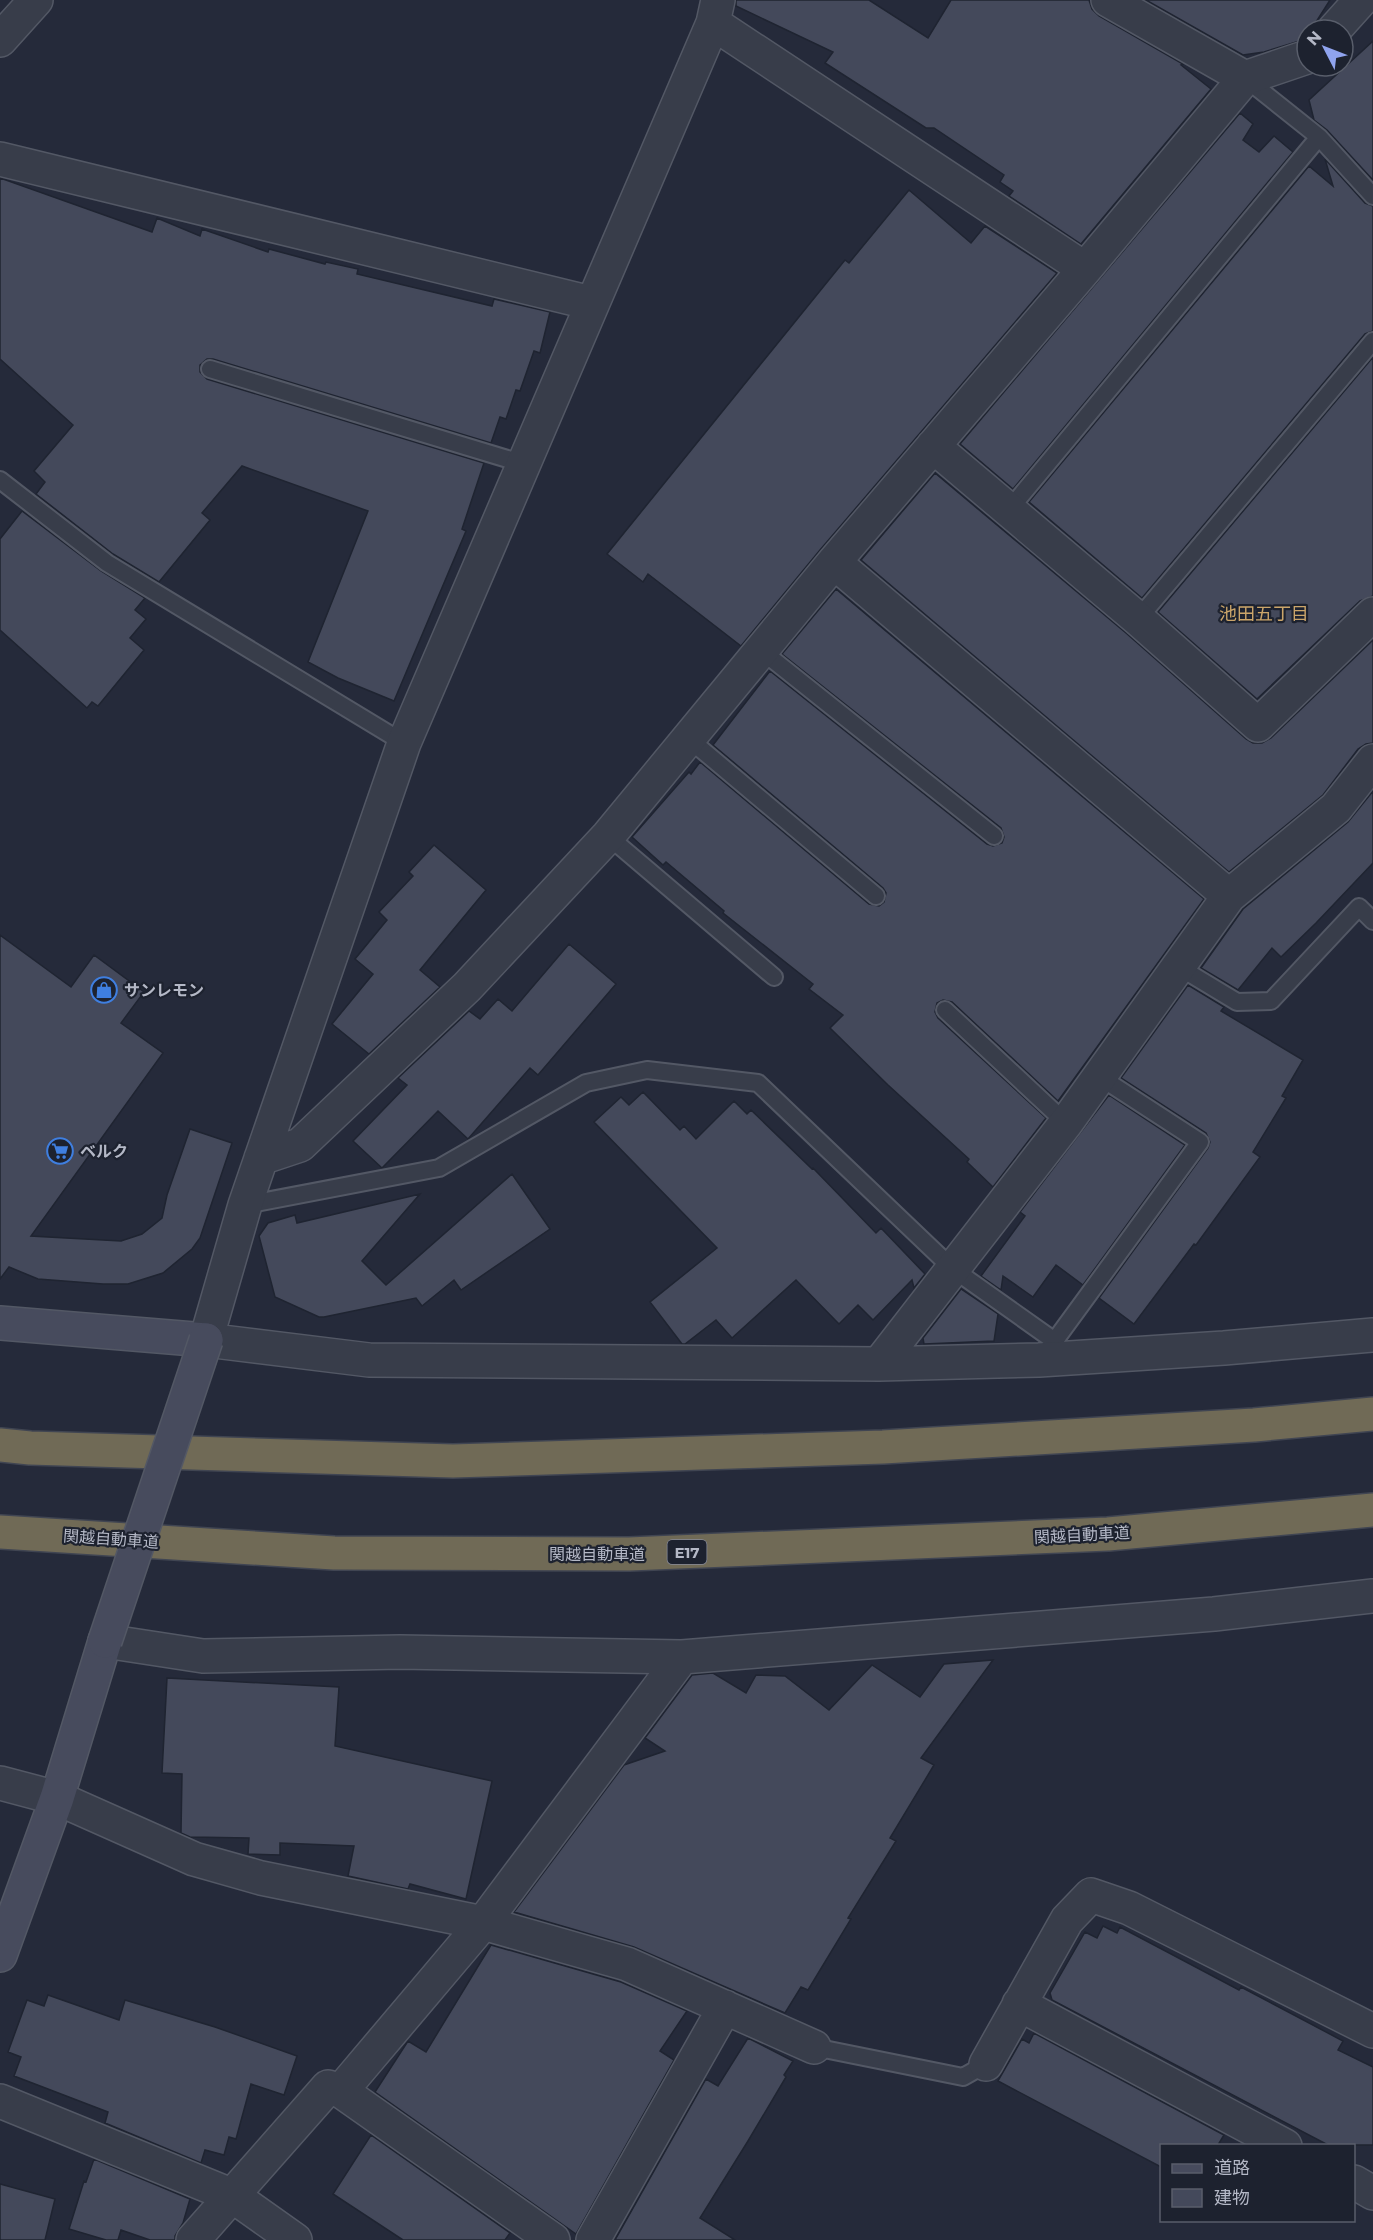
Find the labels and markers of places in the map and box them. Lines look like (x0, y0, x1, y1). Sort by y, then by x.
shop icon: サンレモン (89, 975, 119, 1005)
place label: サンレモン (124, 981, 204, 1000)
supermarket icon: ベルク (45, 1136, 75, 1166)
place label: ベルク (80, 1142, 128, 1161)

